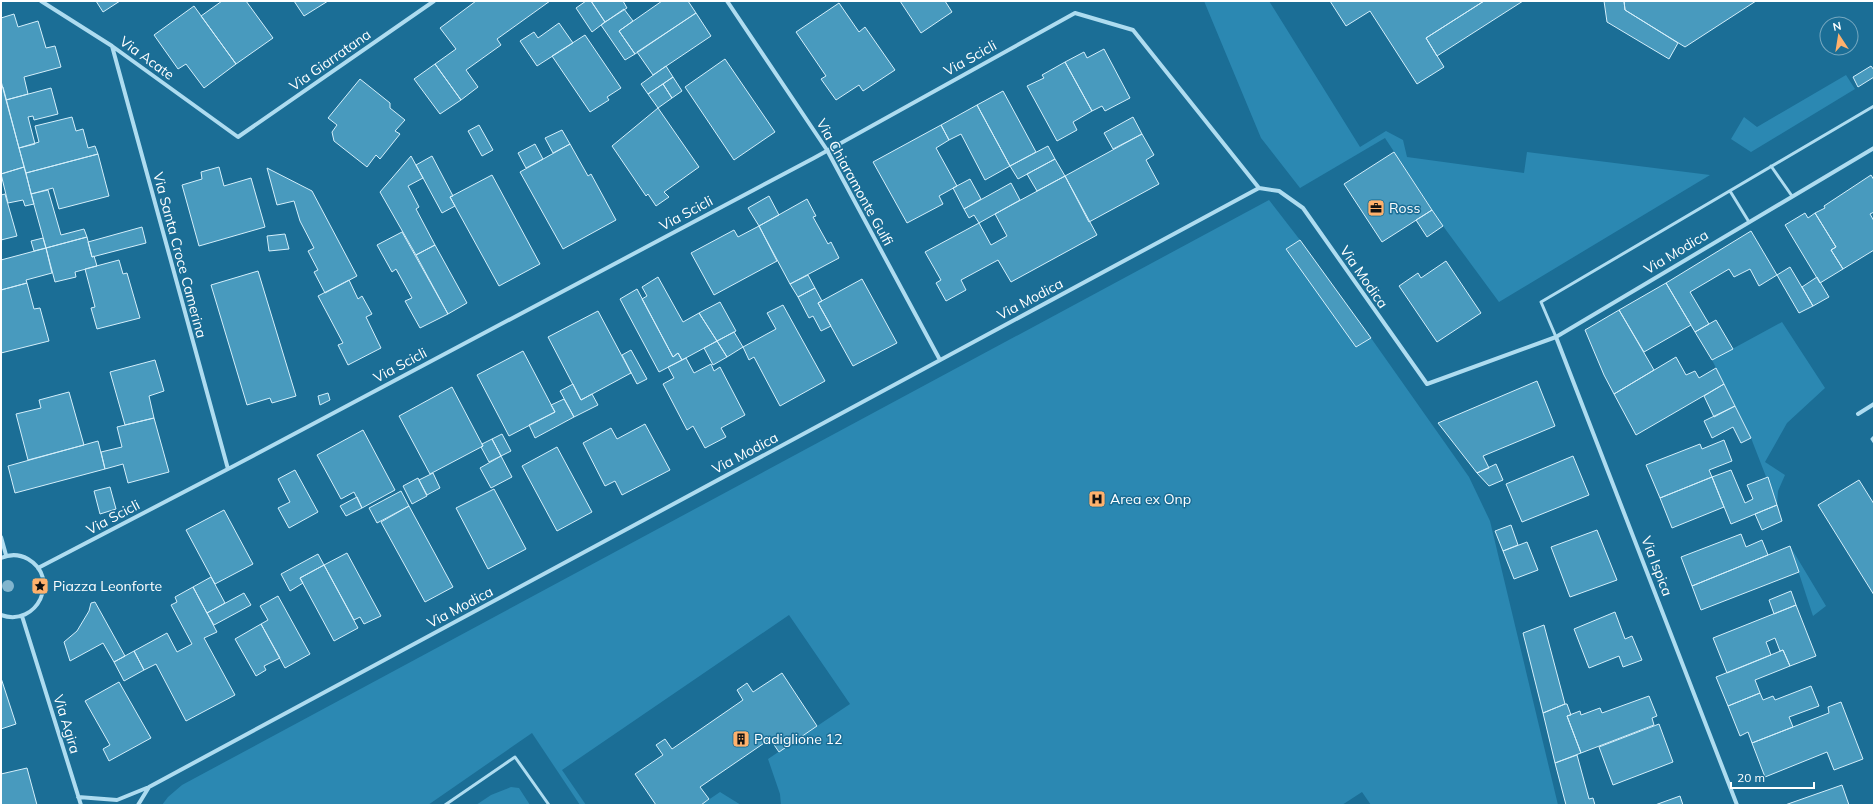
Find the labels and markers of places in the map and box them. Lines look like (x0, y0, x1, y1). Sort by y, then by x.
office icon: Ross (1366, 198, 1386, 218)
place label: Ross (1389, 199, 1420, 217)
hospital icon: Area ex Onp (1087, 489, 1107, 509)
place label: Area ex Onp (1110, 490, 1191, 508)
place icon: Piazza Leonforte (30, 576, 50, 596)
place label: Piazza Leonforte (53, 577, 162, 595)
building icon: Padiglione 12 (731, 729, 751, 749)
place label: Padiglione 12 (754, 730, 842, 748)

